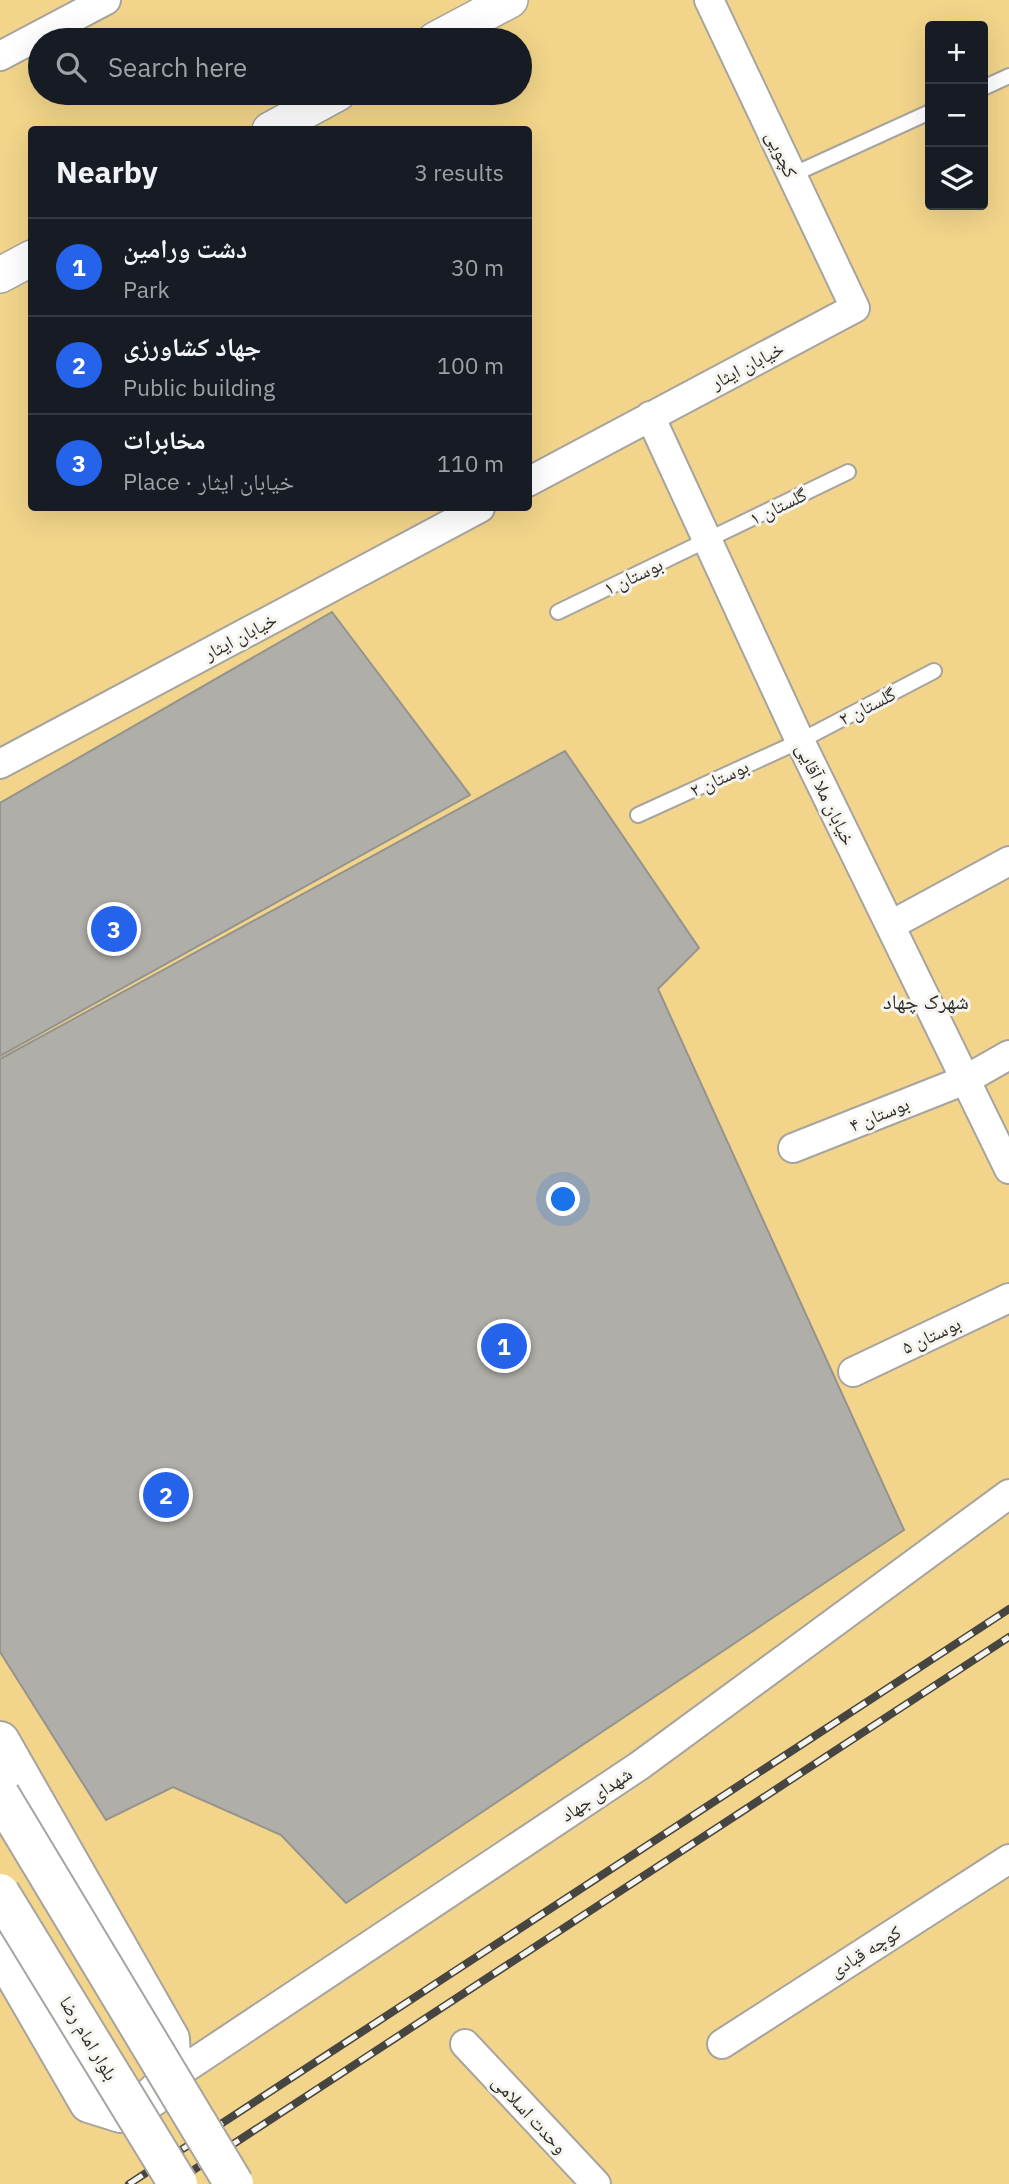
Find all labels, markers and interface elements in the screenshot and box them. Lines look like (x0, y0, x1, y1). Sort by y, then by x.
map controls (925, 21, 988, 210)
button: + (925, 21, 988, 84)
search box (28, 28, 532, 105)
icon: search (52, 48, 90, 86)
text: Search here (108, 50, 247, 84)
button: − (925, 84, 988, 147)
street label: کچویی (761, 127, 803, 181)
button: layers (925, 147, 988, 210)
text: Nearby (56, 152, 158, 191)
text: 3 results (414, 157, 504, 187)
text: دشت ورامین (123, 231, 247, 265)
text: 1 (72, 252, 86, 282)
text: 30 m (451, 252, 504, 282)
text: Park (123, 274, 170, 304)
text: جهاد کشاورزی (123, 329, 261, 363)
street label: خیابان ایثار (705, 336, 788, 395)
text: 2 (72, 350, 86, 380)
text: 100 m (437, 350, 504, 380)
text: Public building (123, 372, 275, 402)
text: مخابرات (123, 422, 206, 456)
text: 3 (72, 448, 86, 478)
text: 110 m (437, 448, 504, 478)
text: Place · خیابان ایثار (123, 466, 294, 496)
street label: گلستان ۱ (745, 482, 811, 530)
street label: بوستان ۱ (600, 552, 666, 600)
street label: خیابان ایثار (198, 607, 281, 666)
street label: گلستان ۲ (834, 681, 900, 731)
street label: خیابان ملا آقایی (791, 739, 861, 849)
street label: بوستان ۲ (686, 754, 752, 802)
pin: 3 (91, 903, 137, 955)
district label: شهرک چهاد (883, 987, 969, 1015)
street label: بوستان ۴ (846, 1091, 912, 1137)
your location (546, 1182, 580, 1216)
street label: بوستان ۵ (898, 1311, 964, 1359)
pin: 1 (481, 1320, 527, 1372)
pin: 2 (143, 1469, 189, 1521)
street label: شهدای جهاد (556, 1761, 636, 1827)
street label: کوچه قبادی (825, 1920, 905, 1982)
street label: بلوار امام رضا (53, 1992, 123, 2085)
street label: وحدت اسلامی (487, 2069, 573, 2159)

